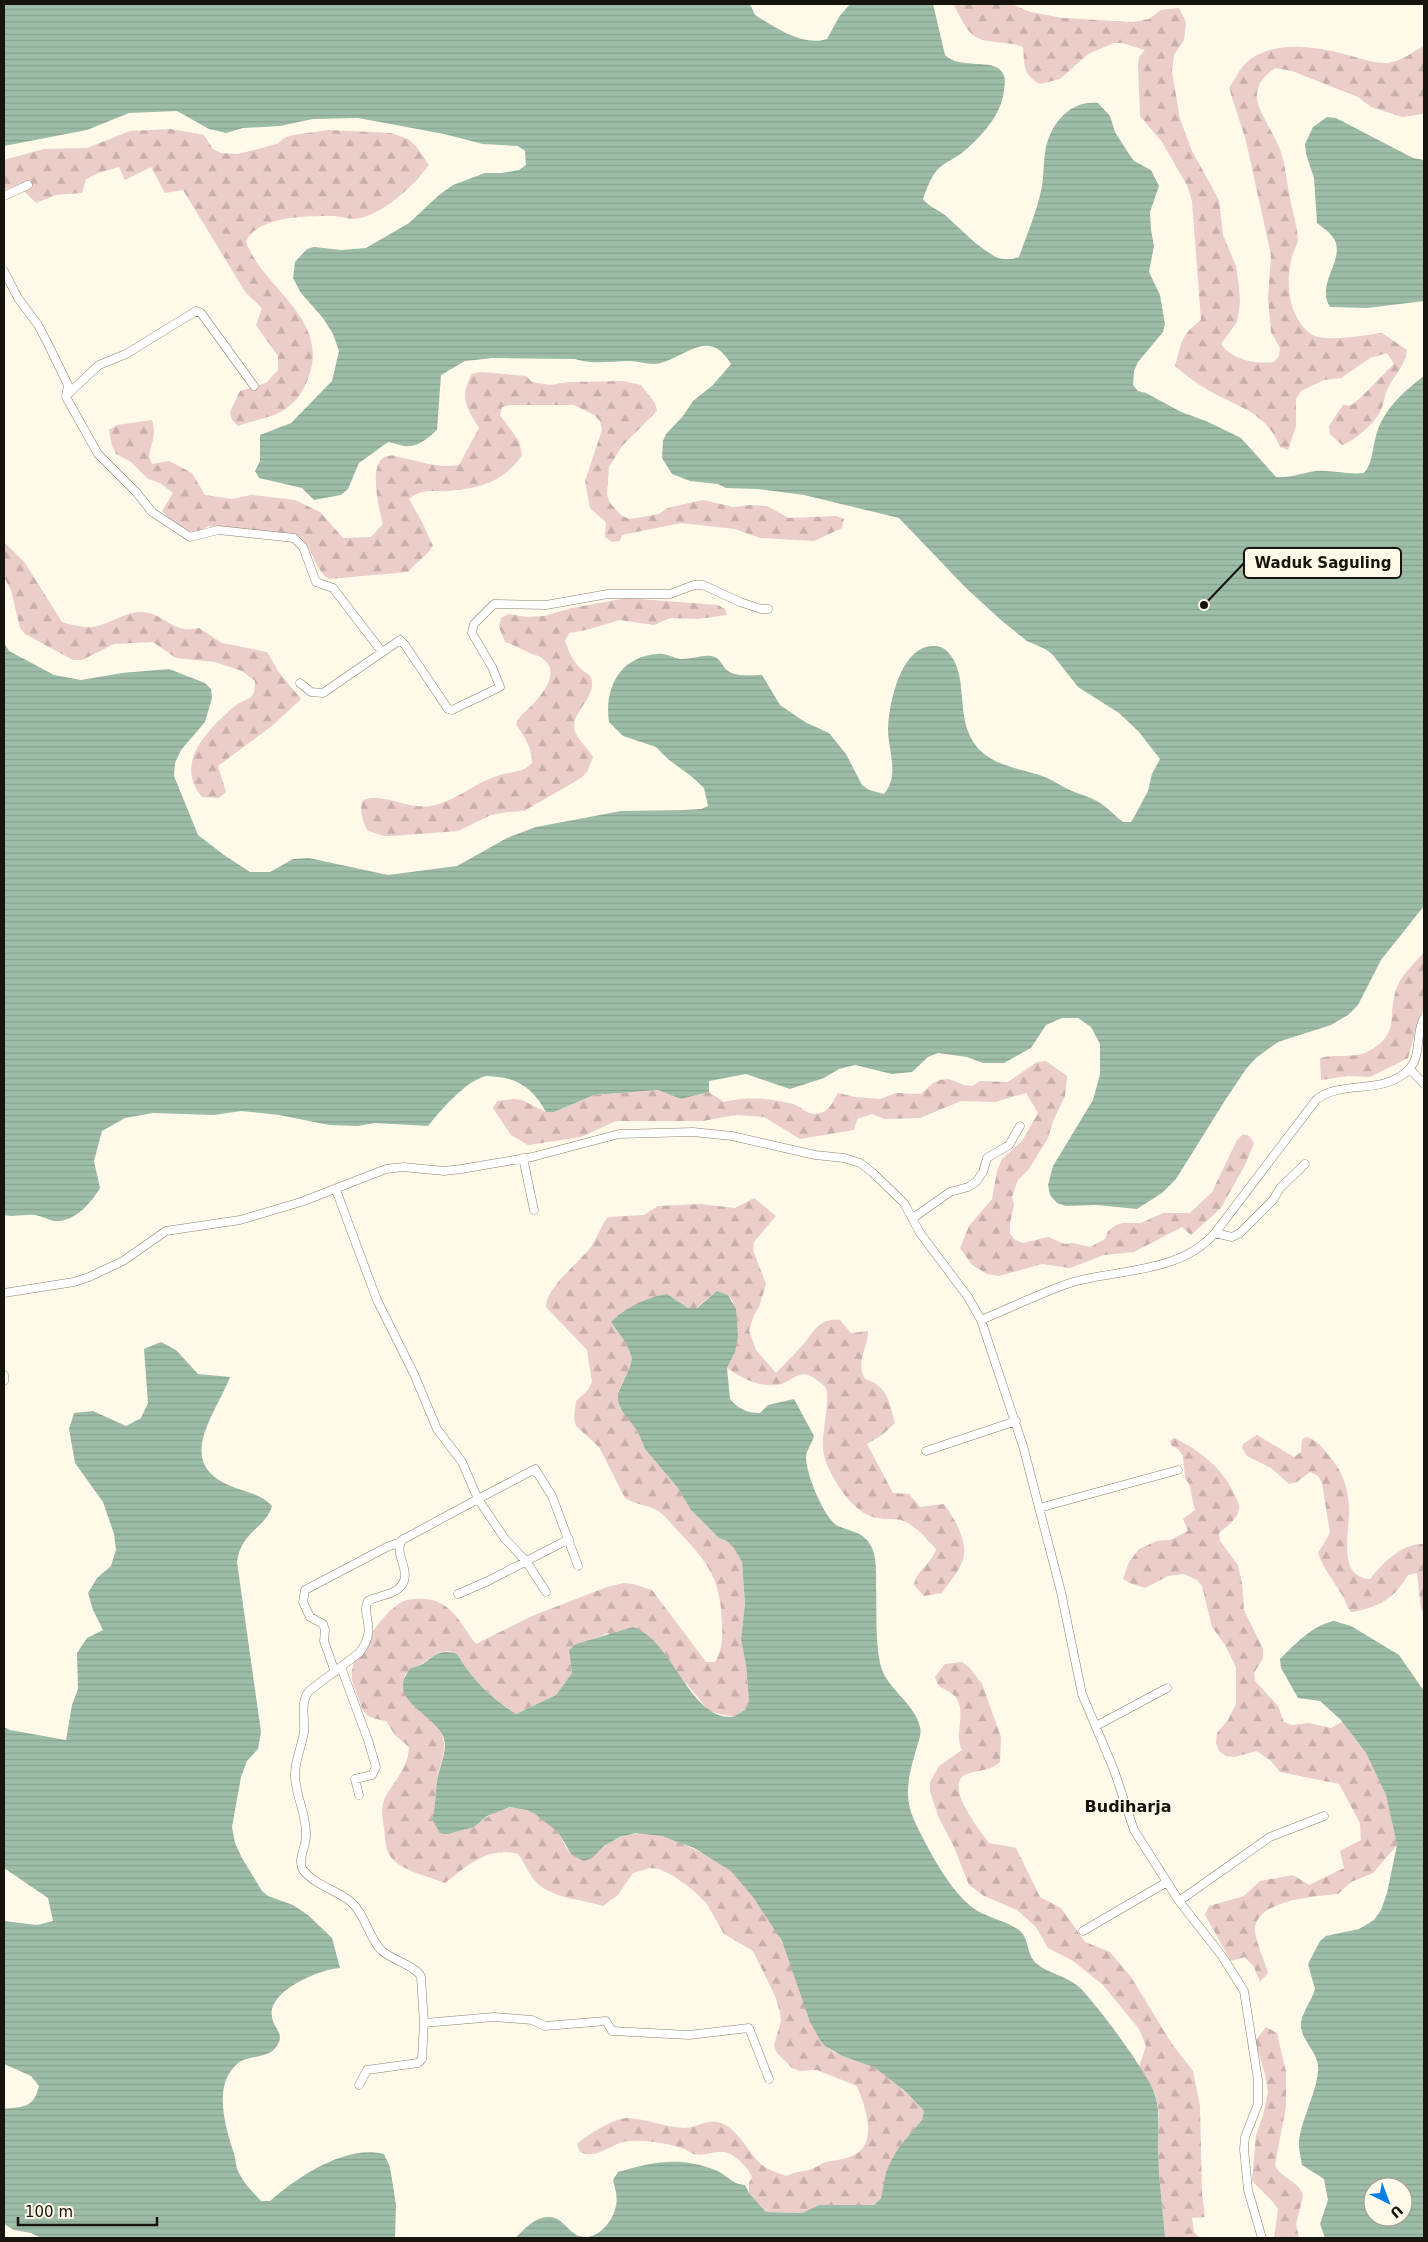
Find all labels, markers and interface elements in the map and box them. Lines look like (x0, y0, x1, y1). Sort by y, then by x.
callout: Waduk Saguling (1244, 548, 1401, 578)
text: Waduk Saguling (1255, 554, 1391, 572)
district label: Budiharja (1085, 1797, 1171, 1816)
north arrow (1363, 2177, 1413, 2227)
scale bar (18, 2194, 156, 2226)
text: U (1387, 2202, 1406, 2221)
text: 100 m (25, 2203, 73, 2221)

